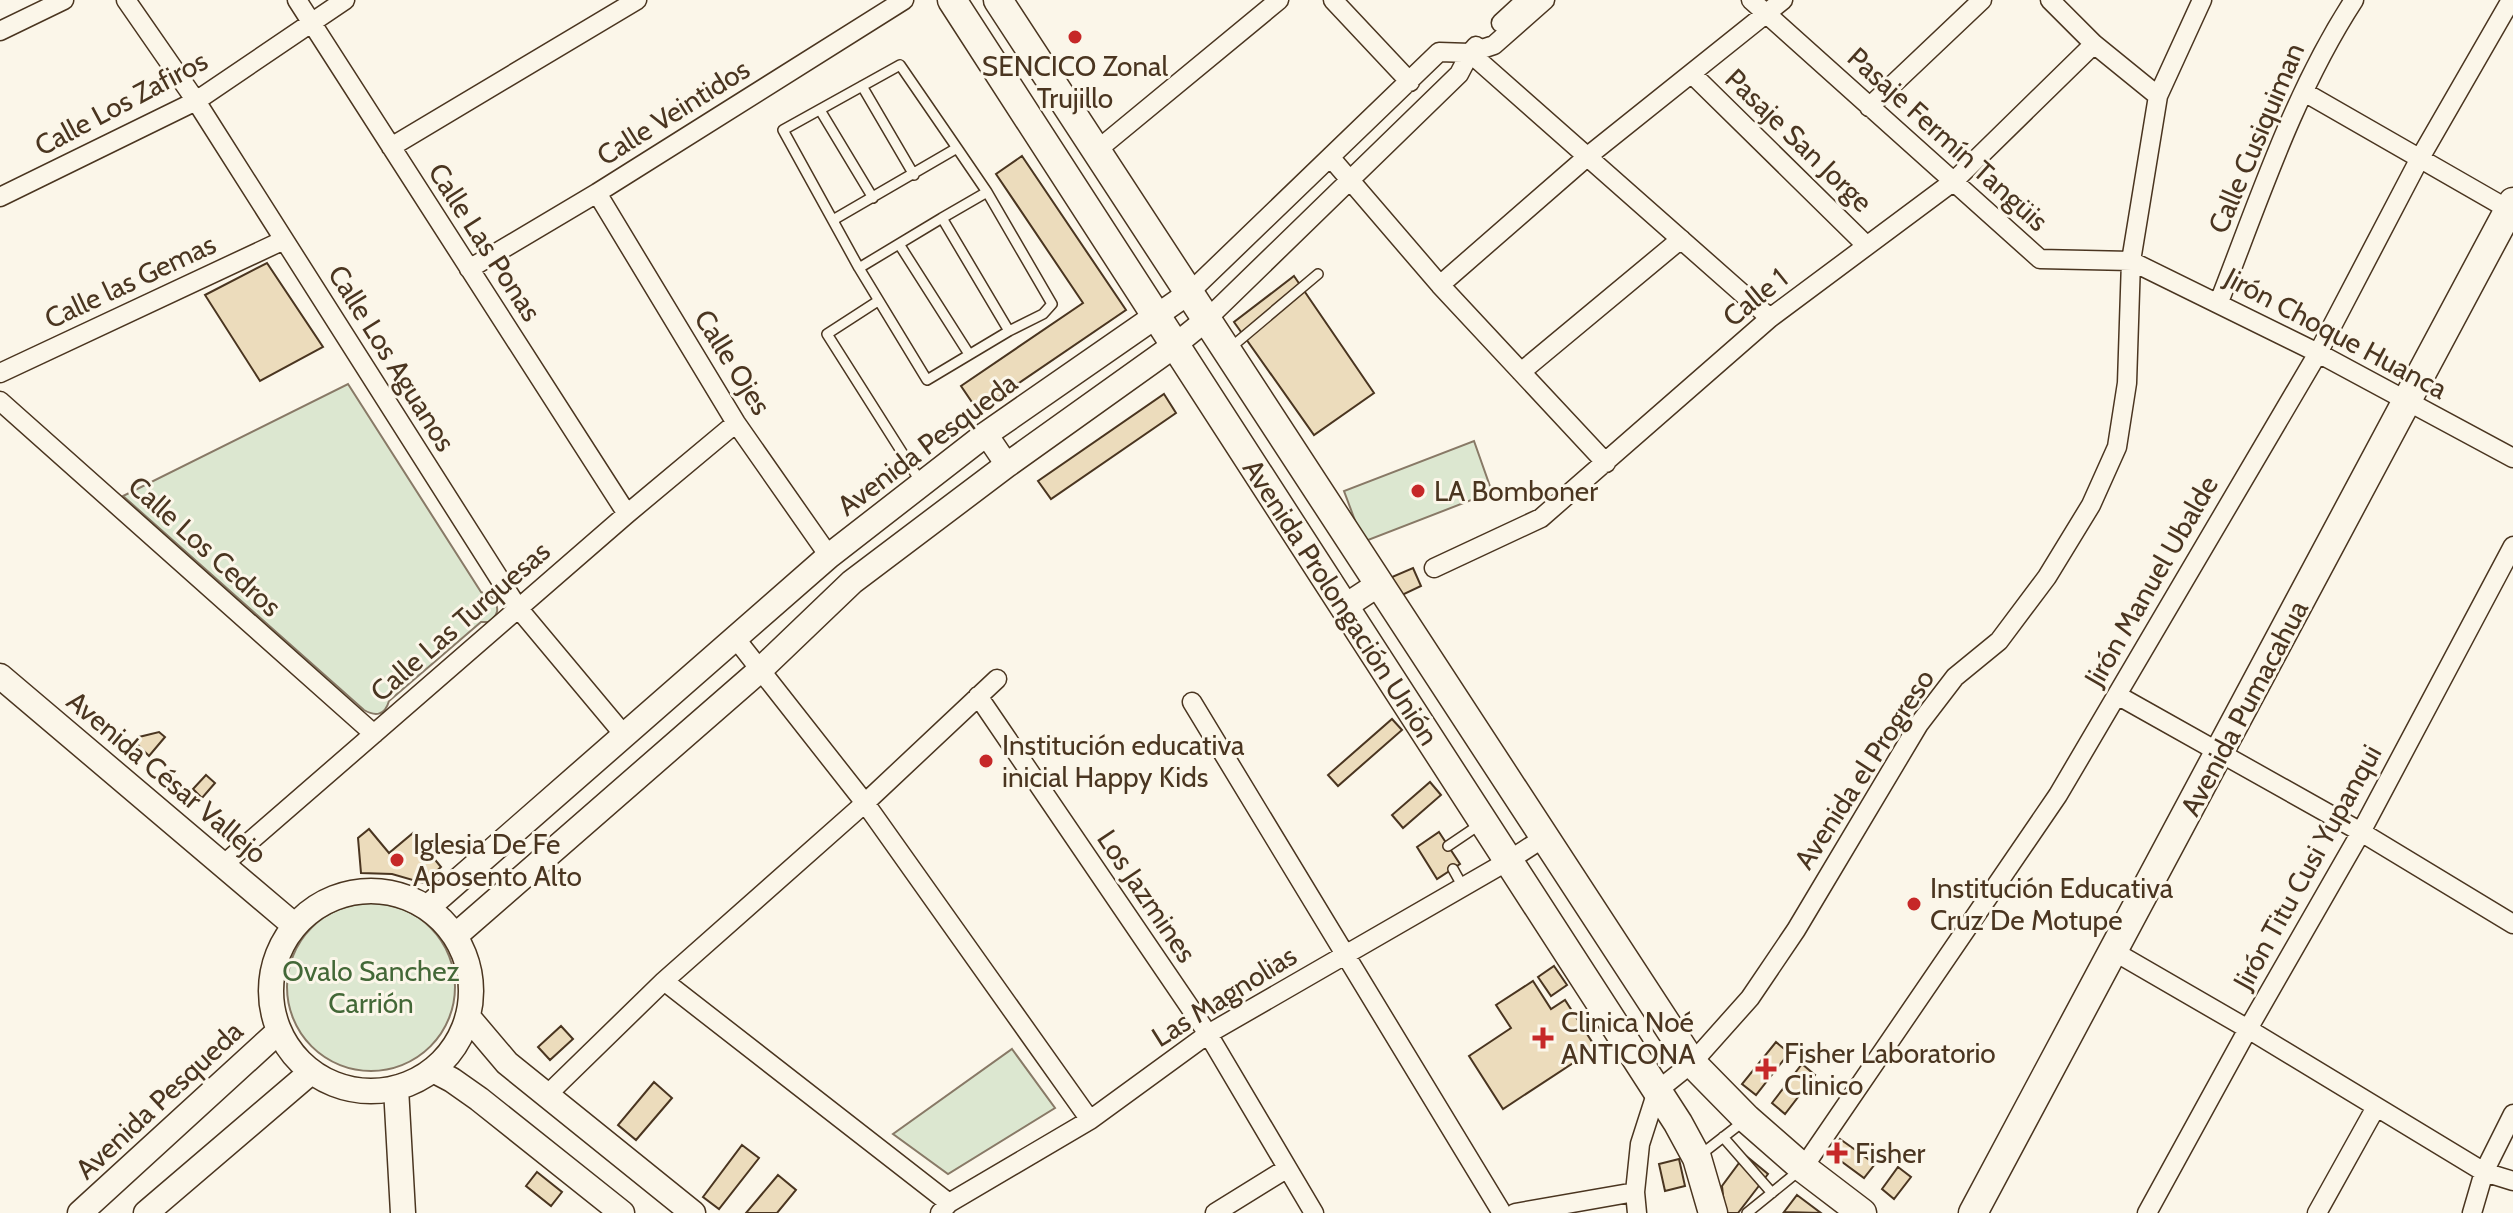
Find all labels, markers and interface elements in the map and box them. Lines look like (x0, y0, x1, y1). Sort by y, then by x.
marker: SENCICO Zonal Trujillo (1066, 28, 1084, 46)
street label: Calle Cusiquiman (2201, 38, 2311, 238)
street label: Pasaje Fermín Tangüis (1841, 40, 2055, 238)
street label: Calle Los Zafiros (29, 43, 213, 163)
place label: SENCICO Zonal Trujillo (982, 49, 1169, 115)
street label: Calle Veintidos (590, 52, 756, 172)
street label: Pasaje San Jorge (1718, 61, 1880, 219)
street label: Calle Las Ponas (421, 157, 549, 327)
street label: Calle las Gemas (39, 227, 221, 335)
street label: Calle Los Aguanos (321, 259, 463, 457)
street label: Jirón Choque Huanca (2218, 260, 2453, 406)
street label: Calle 1 (1716, 261, 1794, 333)
street label: Calle Ojes (687, 303, 779, 421)
street label: Avenida Pesqueda (830, 365, 1024, 523)
street label: Avenida Prolongación Unión (1236, 453, 1446, 751)
street label: Calle Los Cedros (122, 469, 288, 623)
street label: Jirón Manuel Ubalde (2076, 470, 2225, 693)
place label: LA Bomboner (1434, 474, 1598, 508)
marker: LA Bomboner (1409, 482, 1427, 500)
street label: Calle Las Turquesas (363, 534, 557, 708)
street label: Avenida Pumacahua (2173, 594, 2315, 821)
street label: Avenida el Progreso (1787, 663, 1941, 875)
street label: Avenida César Vallejo (60, 683, 274, 871)
place label: Institución educativa inicial Happy Kids (1002, 728, 1245, 794)
street label: Jirón Titu Cusi Yupanqui (2225, 739, 2388, 996)
marker: Institución educativa inicial Happy Kids (977, 752, 995, 770)
street label: Los Jazmines (1090, 823, 1204, 969)
place label: Iglesia De Fe Aposento Alto (413, 827, 582, 893)
marker: Iglesia De Fe Aposento Alto (388, 851, 406, 869)
place label: Institución Educativa Cruz De Motupe (1930, 871, 2174, 937)
marker: Institución Educativa Cruz De Motupe (1905, 895, 1923, 913)
street label: Las Magnolias (1145, 938, 1303, 1054)
park label: Ovalo Sanchez Carrión (282, 954, 460, 1020)
place label: Clinica Noé ANTICONA (1561, 1005, 1696, 1071)
street label: Avenida Pesqueda (68, 1013, 250, 1186)
marker: Clinica Noé ANTICONA (1532, 1027, 1554, 1049)
place label: Fisher Laboratorio Clinico (1784, 1036, 1996, 1102)
marker: Fisher Laboratorio Clinico (1755, 1058, 1777, 1080)
place label: Fisher (1855, 1136, 1925, 1170)
marker: Fisher (1826, 1142, 1848, 1164)

